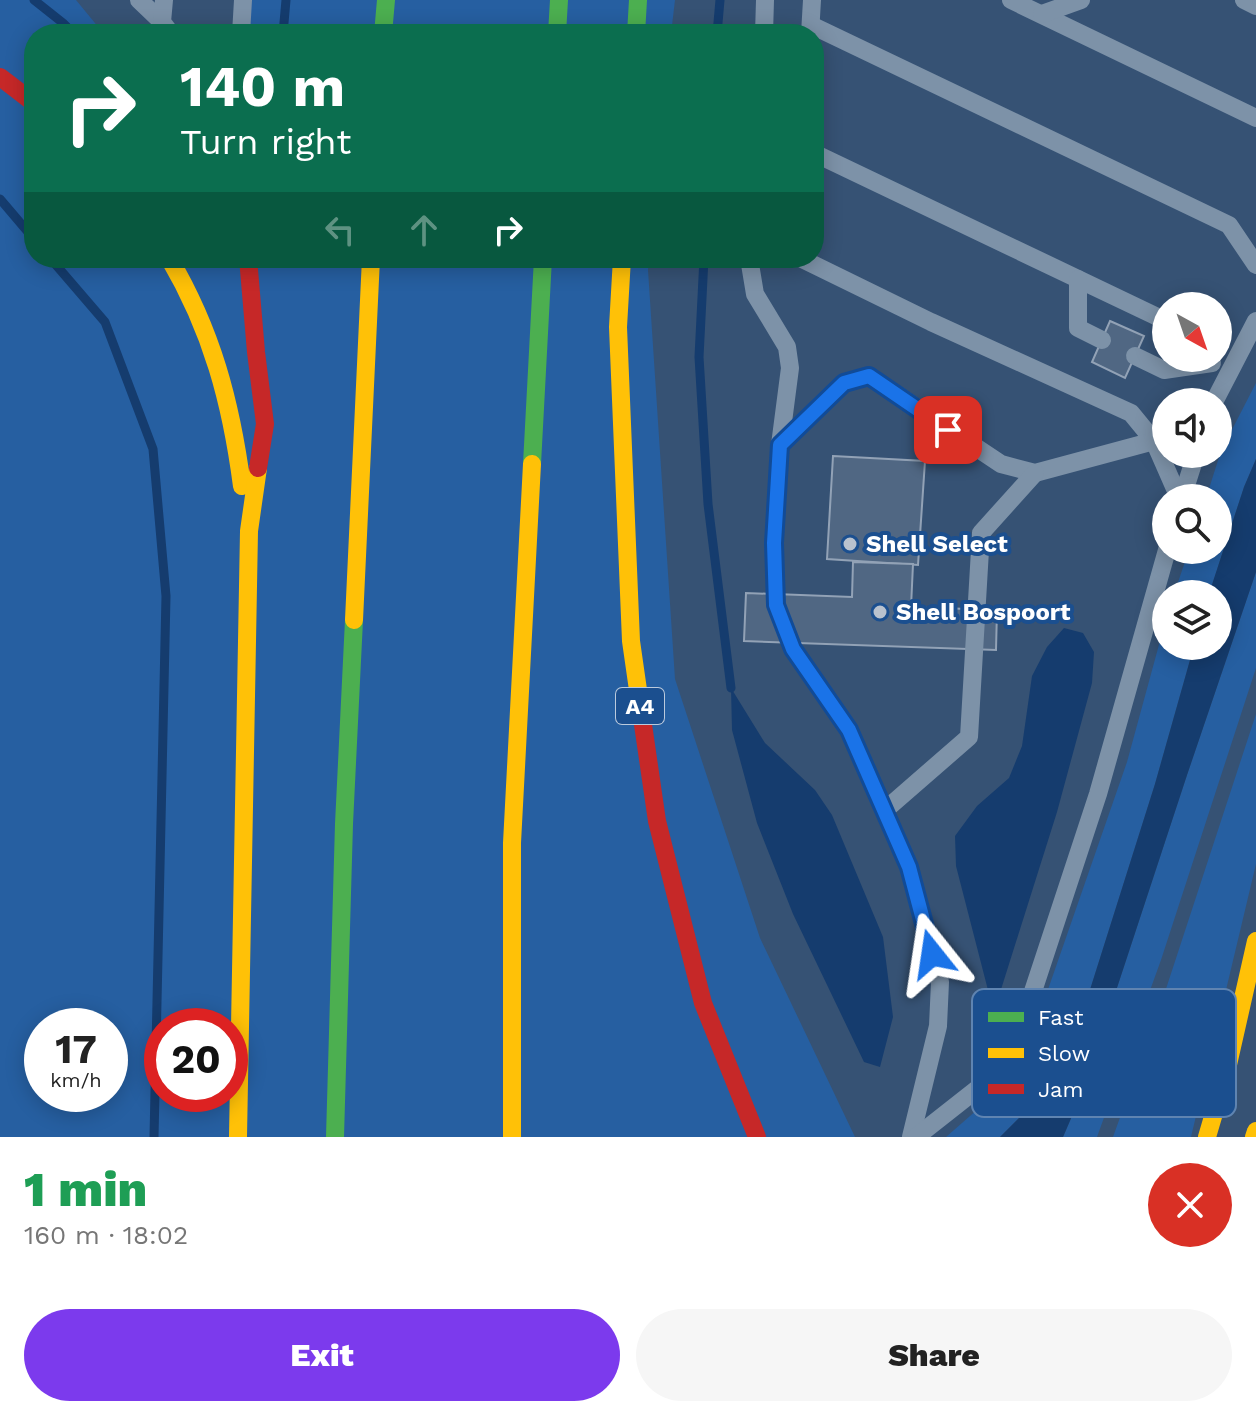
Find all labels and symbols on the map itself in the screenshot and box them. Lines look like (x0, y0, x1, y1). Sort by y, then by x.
north arrow (1152, 292, 1232, 372)
pin (914, 396, 982, 464)
place label: Shell Select (866, 530, 1008, 558)
marker: Shell Select (841, 535, 859, 553)
place label: Shell Bospoort (896, 598, 1071, 626)
marker: Shell Bospoort (871, 603, 889, 621)
road number: A4 (616, 688, 664, 724)
position arrow (890, 912, 974, 996)
legend (972, 989, 1236, 1117)
text: Fast (1038, 1005, 1084, 1030)
speed limit sign: 20 (144, 1008, 248, 1112)
text: Slow (1038, 1041, 1090, 1066)
text: Jam (1038, 1077, 1083, 1102)

